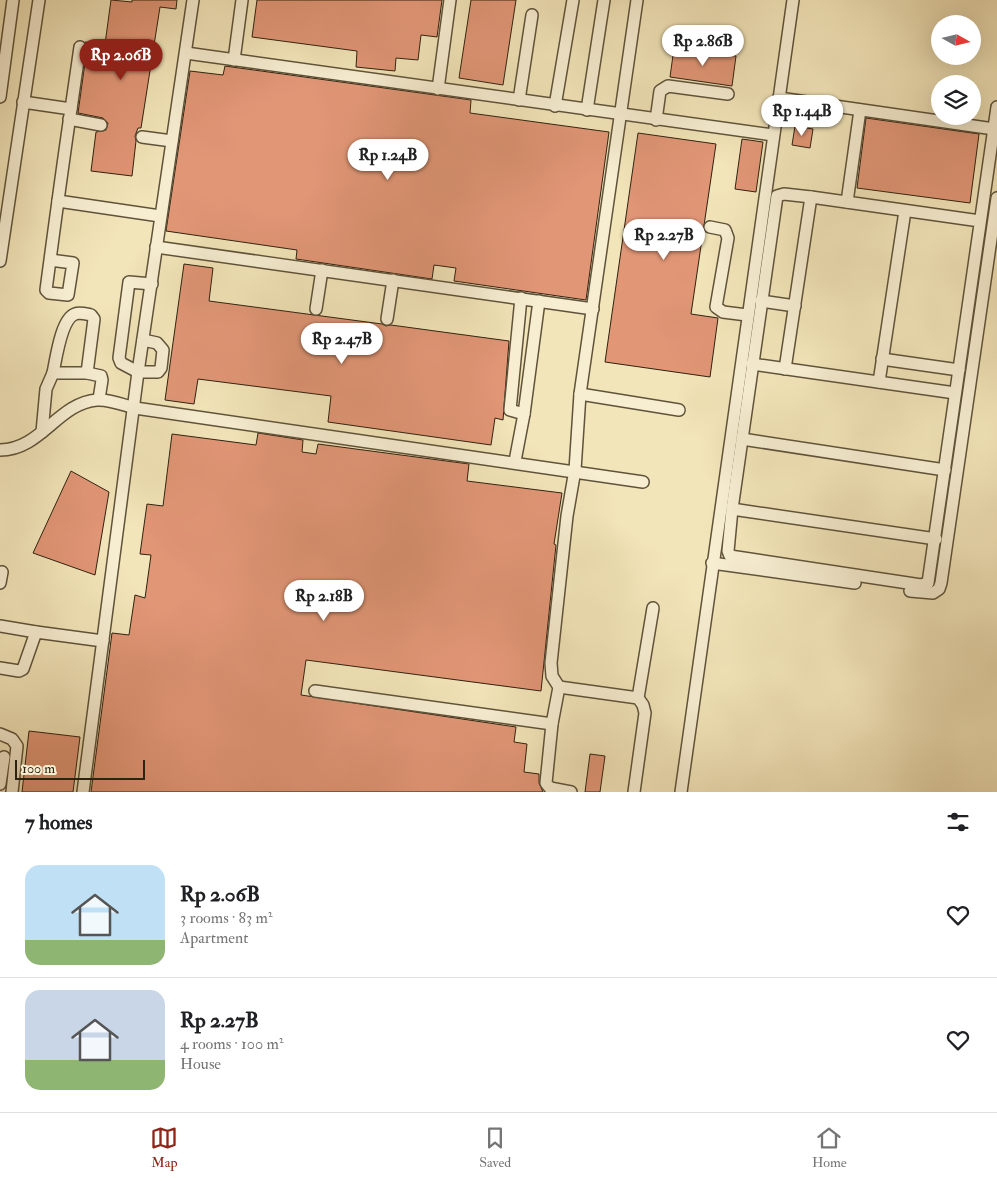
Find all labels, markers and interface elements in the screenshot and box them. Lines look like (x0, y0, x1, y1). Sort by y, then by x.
north arrow (931, 15, 981, 65)
map controls (931, 15, 981, 125)
pin: Rp 2.86B (651, 24, 755, 67)
text: Rp 2.86B (673, 31, 733, 51)
pin: Rp 2.06B (69, 38, 173, 81)
text: Rp 2.06B (91, 45, 151, 65)
button: layers (931, 75, 981, 125)
pin: Rp 1.44B (750, 94, 854, 137)
text: Rp 1.44B (772, 101, 832, 121)
pin: Rp 1.24B (336, 138, 440, 181)
text: Rp 1.24B (359, 145, 417, 165)
pin: Rp 2.27B (612, 218, 716, 261)
text: Rp 2.27B (634, 225, 694, 245)
pin: Rp 2.47B (290, 322, 394, 365)
text: Rp 2.47B (312, 329, 372, 349)
pin: Rp 2.18B (272, 580, 376, 622)
text: Rp 2.18B (295, 586, 353, 606)
scale bar (15, 757, 145, 780)
text: 100 m (22, 760, 55, 777)
icon: filters (944, 808, 972, 836)
text: 7 homes (25, 809, 92, 836)
text: Rp 2.06B (180, 881, 260, 908)
icon: home (65, 885, 125, 945)
icon: heart (944, 901, 972, 929)
text: 3 rooms · 83 m² (180, 908, 273, 928)
text: Apartment (180, 928, 248, 948)
text: Rp 2.27B (180, 1007, 259, 1034)
icon: home (65, 1010, 125, 1070)
icon: heart (944, 1026, 972, 1054)
text: 4 rooms · 100 m² (180, 1034, 283, 1054)
text: House (180, 1054, 221, 1074)
tab: Map (150, 1124, 178, 1171)
tab: Saved (479, 1124, 511, 1171)
tab: Home (812, 1124, 847, 1171)

